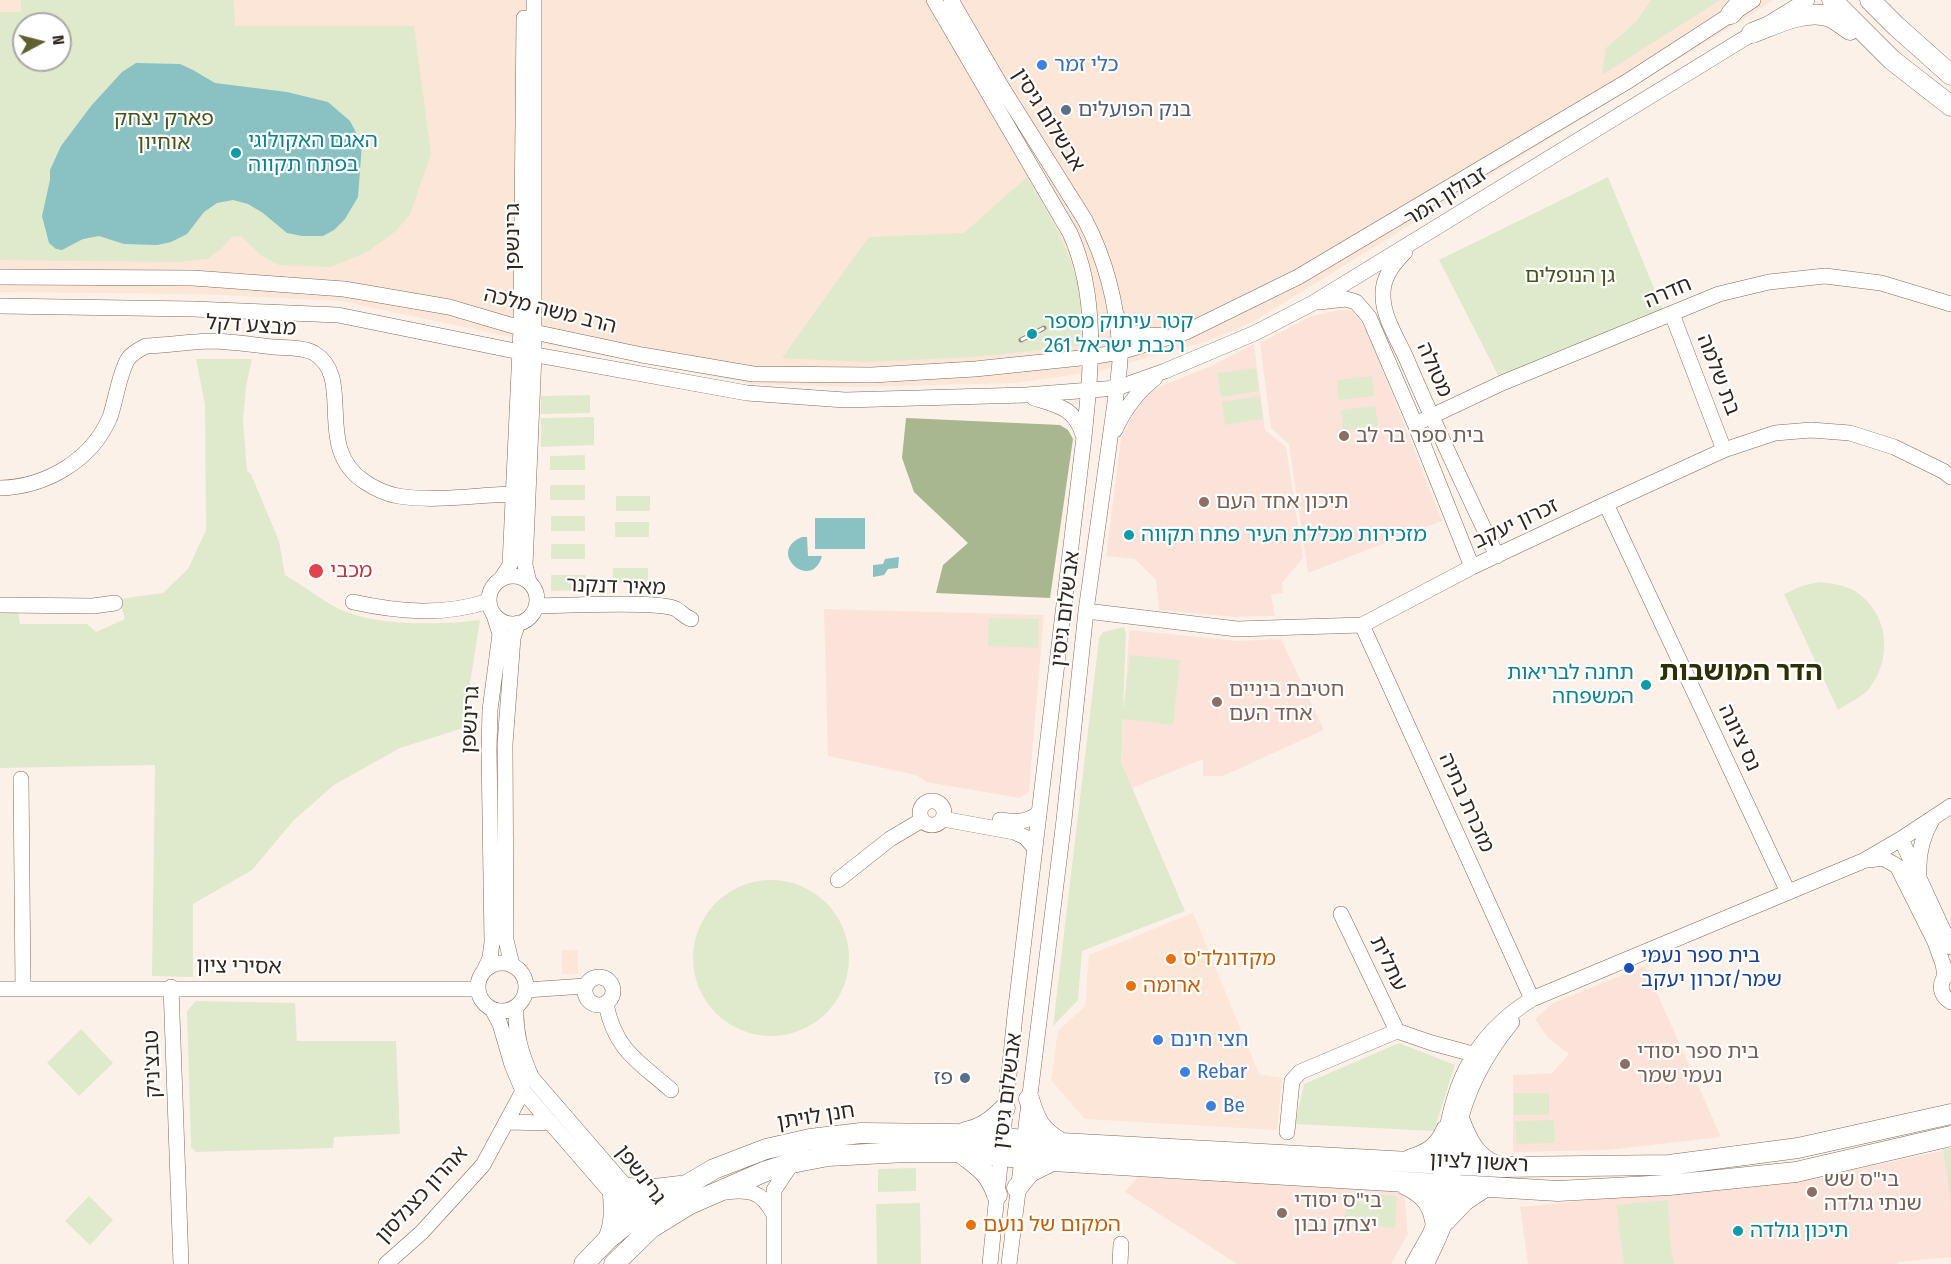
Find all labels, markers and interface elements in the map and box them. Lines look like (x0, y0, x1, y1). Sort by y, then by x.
north arrow (12, 12, 72, 72)
text: N (48, 34, 68, 46)
place label: כלי זמר (1054, 52, 1119, 78)
marker: כלי זמר (1035, 58, 1049, 72)
street label: אבשלום גיסין (1006, 64, 1090, 176)
place label: בנק הפועלים (1078, 97, 1192, 123)
marker: בנק הפועלים (1059, 103, 1073, 117)
park label: פארק יצחק אוחיון (114, 106, 214, 156)
place label: האגם האקולוגי בפתח תקווה (248, 128, 378, 178)
marker: האגם האקולוגי בפתח תקווה (229, 146, 243, 160)
street label: זבולון המר (1400, 162, 1492, 232)
street label: גרינשפן (500, 203, 526, 271)
park label: גן הנופלים (1525, 263, 1615, 289)
street label: חדרה (1641, 272, 1695, 314)
street label: הרב משה מלכה (481, 282, 619, 340)
place label: קטר עיתוק מספר 261 רכבת ישראל (1044, 309, 1193, 359)
street label: מבצע דקל (205, 310, 297, 342)
marker: קטר עיתוק מספר 261 רכבת ישראל (1025, 327, 1039, 341)
street label: בת שלמה (1691, 331, 1745, 419)
street label: מטולה (1411, 339, 1457, 401)
place label: בית ספר בר לב (1356, 423, 1484, 449)
marker: בית ספר בר לב (1337, 429, 1351, 443)
place label: תיכון אחד העם (1216, 489, 1349, 515)
street label: זכרון יעקב (1470, 493, 1562, 555)
marker: תיכון אחד העם (1197, 495, 1211, 509)
place label: מזכירות מכללת העיר פתח תקווה (1141, 522, 1427, 548)
marker: מזכירות מכללת העיר פתח תקווה (1122, 528, 1136, 542)
street label: אבשלום גיסין (1046, 549, 1086, 669)
place label: מכבי (330, 558, 372, 584)
marker: מכבי (307, 562, 325, 580)
street label: מאיר דנקנר (566, 573, 666, 601)
district label: הדר המושבות (1659, 656, 1823, 688)
place label: תחנה לבריאות המשפחה (1507, 660, 1634, 710)
place label: חטיבת ביניים אחד העם (1229, 677, 1344, 727)
marker: תחנה לבריאות המשפחה (1639, 678, 1653, 692)
street label: גרינשפן (457, 686, 485, 754)
marker: חטיבת ביניים אחד העם (1210, 695, 1224, 709)
street label: נס ציונה (1713, 700, 1765, 776)
street label: מזכרת בתיה (1433, 749, 1499, 857)
street label: עתלית (1364, 932, 1412, 996)
place label: בית ספר נעמי שמר/זכרון יעקב (1641, 943, 1782, 993)
place label: מקדונלד'ס (1183, 946, 1276, 972)
marker: מקדונלד'ס (1164, 952, 1178, 966)
street label: אסירי ציון (196, 954, 282, 980)
marker: בית ספר נעמי שמר/זכרון יעקב (1622, 961, 1636, 975)
place label: ארומה (1143, 973, 1201, 999)
marker: ארומה (1124, 979, 1138, 993)
place label: חצי חינם (1170, 1027, 1249, 1053)
street label: טבצ'ניק (139, 1029, 167, 1099)
street label: אבשלום גיסין (988, 1031, 1028, 1151)
marker: חצי חינם (1151, 1033, 1165, 1047)
place label: בית ספר יסודי נעמי שמר (1637, 1039, 1759, 1089)
marker: בית ספר יסודי נעמי שמר (1618, 1057, 1632, 1071)
place label: Rebar (1197, 1059, 1247, 1085)
place label: פז (933, 1065, 953, 1091)
marker: Rebar (1178, 1065, 1192, 1079)
marker: פז (958, 1071, 972, 1085)
place label: Be (1223, 1093, 1245, 1119)
street label: חנן לויתן (775, 1098, 857, 1136)
marker: Be (1204, 1099, 1218, 1113)
street label: גרינשפן (610, 1140, 670, 1210)
street label: אהרון כצנלסון (371, 1141, 473, 1249)
street label: ראשון לציון (1429, 1148, 1529, 1178)
place label: בי"ס שש שנתי גולדה (1824, 1167, 1922, 1217)
marker: בי"ס שש שנתי גולדה (1805, 1185, 1819, 1199)
place label: בי"ס יסודי יצחק נבון (1294, 1188, 1382, 1238)
marker: בי"ס יסודי יצחק נבון (1275, 1206, 1289, 1220)
place label: המקום של נועם (983, 1212, 1121, 1238)
marker: המקום של נועם (964, 1218, 978, 1232)
place label: תיכון גולדה (1750, 1218, 1848, 1244)
marker: תיכון גולדה (1731, 1224, 1745, 1238)

